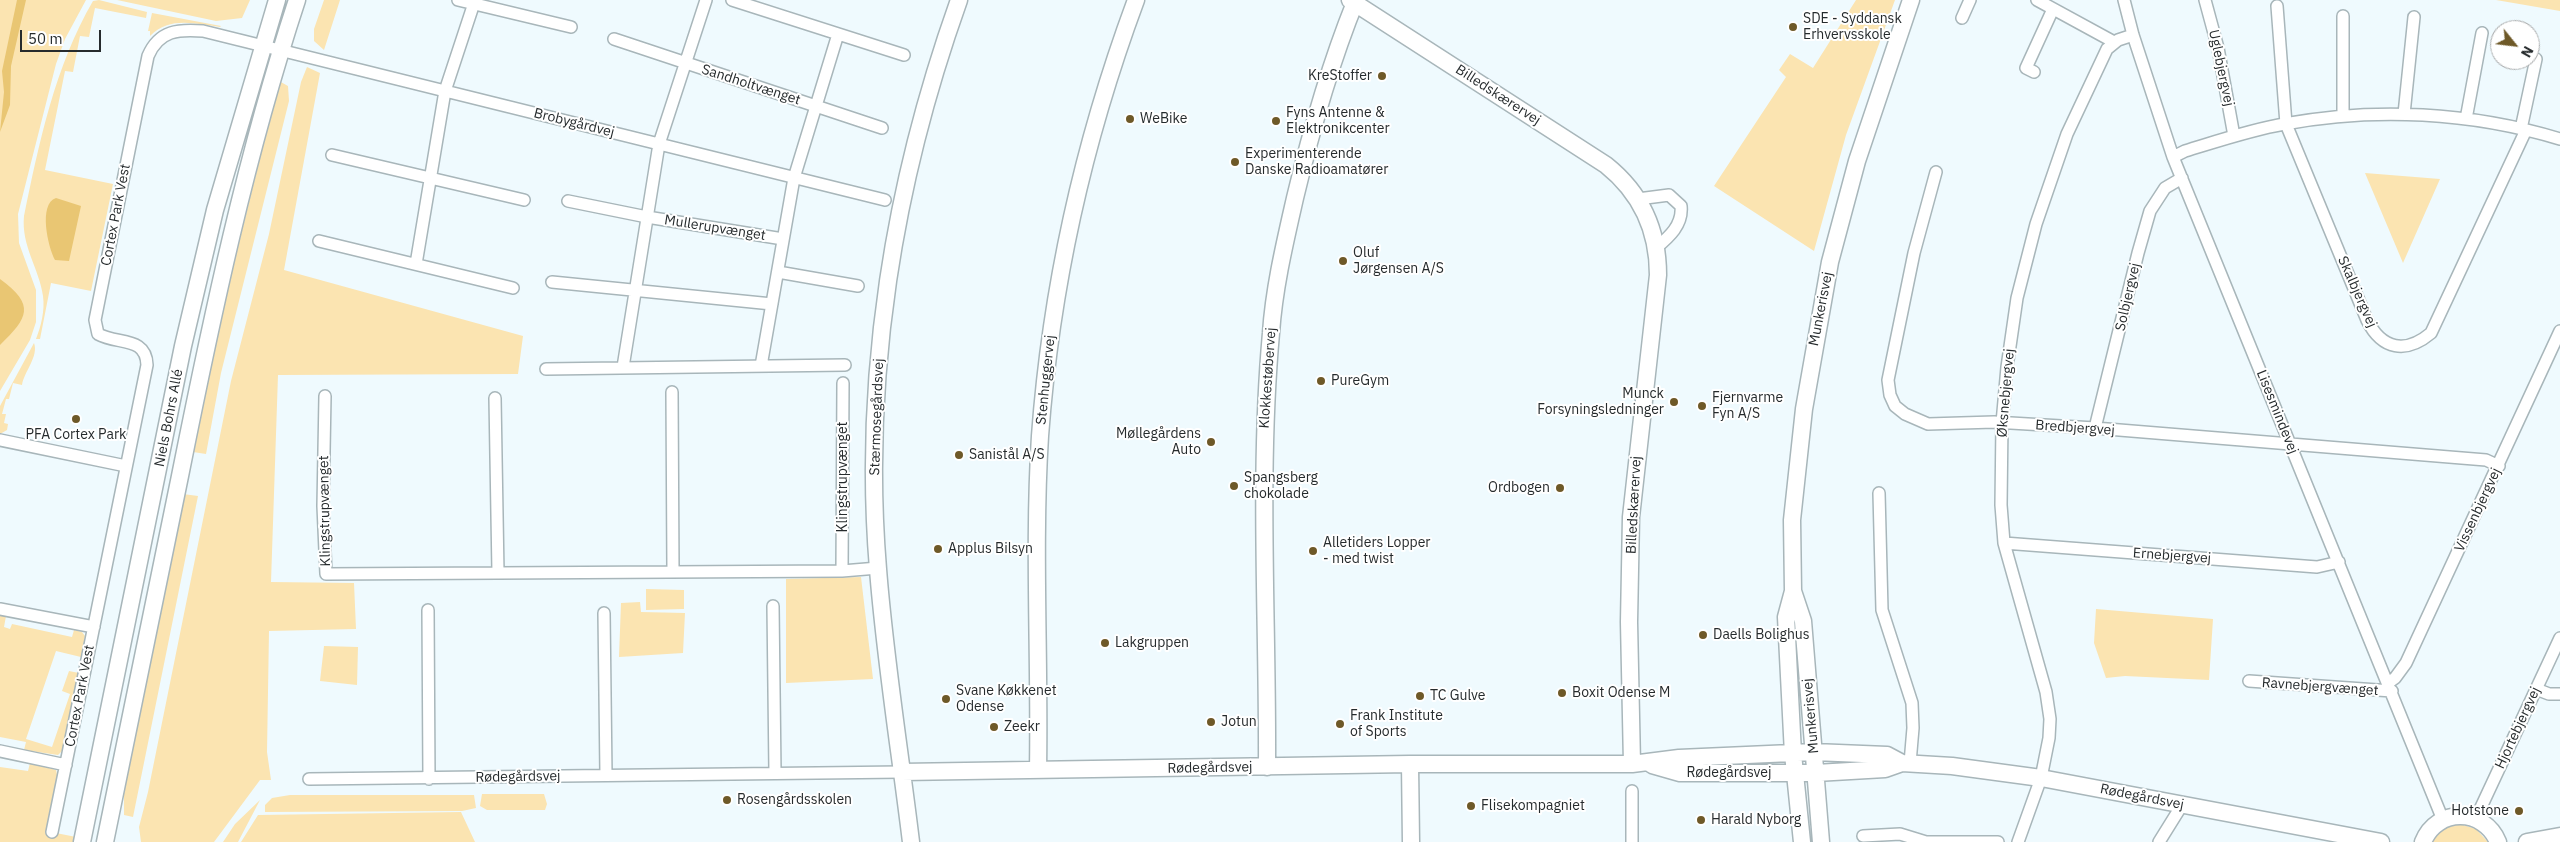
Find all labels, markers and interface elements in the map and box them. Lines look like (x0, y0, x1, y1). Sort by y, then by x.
place label: SDE - Syddansk Erhvervsskole (1803, 11, 1902, 44)
scale bar (22, 20, 104, 52)
north arrow (2490, 20, 2540, 70)
marker: SDE - Syddansk Erhvervsskole (1787, 21, 1799, 33)
street label: Uglebjergvej (2205, 28, 2237, 108)
text: 50 m (28, 29, 63, 48)
text: N (2517, 43, 2538, 61)
street label: Sandholtvænget (699, 61, 803, 109)
street label: Billedskærervej (1452, 61, 1544, 129)
place label: KreStoffer (1308, 68, 1372, 84)
marker: KreStoffer (1376, 70, 1388, 82)
street label: Brobygårdvej (532, 105, 616, 141)
place label: Fyns Antenne & Elektronikcenter (1286, 105, 1390, 138)
place label: WeBike (1140, 111, 1187, 127)
marker: WeBike (1124, 113, 1136, 125)
marker: Fyns Antenne & Elektronikcenter (1270, 115, 1282, 127)
place label: Experimenterende Danske Radioamatører (1245, 146, 1388, 178)
marker: Experimenterende Danske Radioamatører (1229, 156, 1241, 168)
street label: Cortex Park Vest (98, 163, 134, 267)
street label: Mullerupvænget (663, 212, 767, 244)
place label: Oluf Jørgensen A/S (1353, 245, 1444, 278)
street label: Skalbjergvej (2334, 254, 2380, 330)
marker: Oluf Jørgensen A/S (1337, 255, 1349, 267)
street label: Solbjergvej (2112, 261, 2144, 333)
street label: Munkerisvej (1806, 270, 1836, 348)
street label: Klokkestøbervej (1256, 327, 1280, 429)
street label: Stenhuggervej (1033, 334, 1059, 426)
street label: Øksnebjergvej (1994, 348, 2018, 438)
street label: Stærmosegårdsvej (867, 358, 887, 476)
street label: Niels Bohrs Allé (151, 368, 187, 468)
street label: Lisesmindevej (2253, 368, 2301, 456)
place label: PureGym (1331, 373, 1389, 389)
marker: PureGym (1315, 375, 1327, 387)
place label: Munck Forsyningsledninger (1537, 386, 1664, 418)
place label: Fjernvarme Fyn A/S (1712, 390, 1783, 422)
marker: Munck Forsyningsledninger (1668, 396, 1680, 408)
marker: Fjernvarme Fyn A/S (1696, 400, 1708, 412)
marker: PFA Cortex Park (70, 413, 82, 425)
street label: Bredbjergvej (2035, 417, 2115, 439)
street label: Klingstrupvænget (835, 422, 851, 532)
place label: Møllegårdens Auto (1116, 426, 1201, 458)
place label: PFA Cortex Park (26, 427, 126, 443)
marker: Møllegårdens Auto (1205, 436, 1217, 448)
place label: Sanistål A/S (969, 447, 1045, 463)
marker: Sanistål A/S (953, 449, 965, 461)
street label: Klingstrupvænget (316, 455, 334, 567)
street label: Billedskærervej (1623, 456, 1645, 554)
street label: Vissenbjergvej (2451, 465, 2505, 555)
place label: Spangsberg chokolade (1244, 470, 1318, 502)
marker: Spangsberg chokolade (1228, 480, 1240, 492)
place label: Ordbogen (1488, 480, 1550, 496)
marker: Ordbogen (1554, 482, 1566, 494)
place label: Alletiders Lopper - med twist (1323, 535, 1430, 568)
place label: Applus Bilsyn (948, 541, 1033, 557)
marker: Applus Bilsyn (932, 543, 944, 555)
marker: Alletiders Lopper - med twist (1307, 545, 1319, 557)
street label: Ernebjergvej (2132, 545, 2212, 567)
place label: Daells Bolighus (1713, 627, 1810, 643)
marker: Daells Bolighus (1697, 629, 1709, 641)
place label: Lakgruppen (1115, 635, 1189, 651)
marker: Lakgruppen (1099, 637, 1111, 649)
street label: Cortex Park Vest (62, 644, 98, 748)
street label: Ravnebjergvænget (2261, 675, 2379, 699)
street label: Munkerisvej (1799, 678, 1823, 754)
place label: Svane Køkkenet Odense (956, 683, 1057, 716)
street label: Hjortebjergvej (2492, 684, 2544, 772)
place label: Boxit Odense M (1572, 685, 1670, 701)
marker: Boxit Odense M (1556, 687, 1568, 699)
place label: TC Gulve (1430, 688, 1486, 704)
marker: TC Gulve (1414, 690, 1426, 702)
marker: Svane Køkkenet Odense (940, 693, 952, 705)
place label: Frank Institute of Sports (1350, 708, 1443, 740)
place label: Jotun (1221, 714, 1257, 730)
marker: Jotun (1205, 716, 1217, 728)
marker: Frank Institute of Sports (1334, 718, 1346, 730)
place label: Zeekr (1004, 719, 1040, 735)
marker: Zeekr (988, 721, 1000, 733)
street label: Rødegårdsvej (1167, 759, 1253, 777)
street label: Rødegårdsvej (1686, 765, 1772, 781)
street label: Rødegårdsvej (475, 768, 561, 786)
street label: Rødegårdsvej (2099, 781, 2185, 813)
place label: Rosengårdsskolen (737, 792, 852, 808)
marker: Rosengårdsskolen (721, 794, 733, 806)
place label: Flisekompagniet (1481, 798, 1585, 814)
marker: Flisekompagniet (1465, 800, 1477, 812)
place label: Hotstone (2451, 803, 2509, 819)
marker: Hotstone (2513, 805, 2525, 817)
place label: Harald Nyborg (1711, 812, 1801, 828)
marker: Harald Nyborg (1695, 814, 1707, 826)

